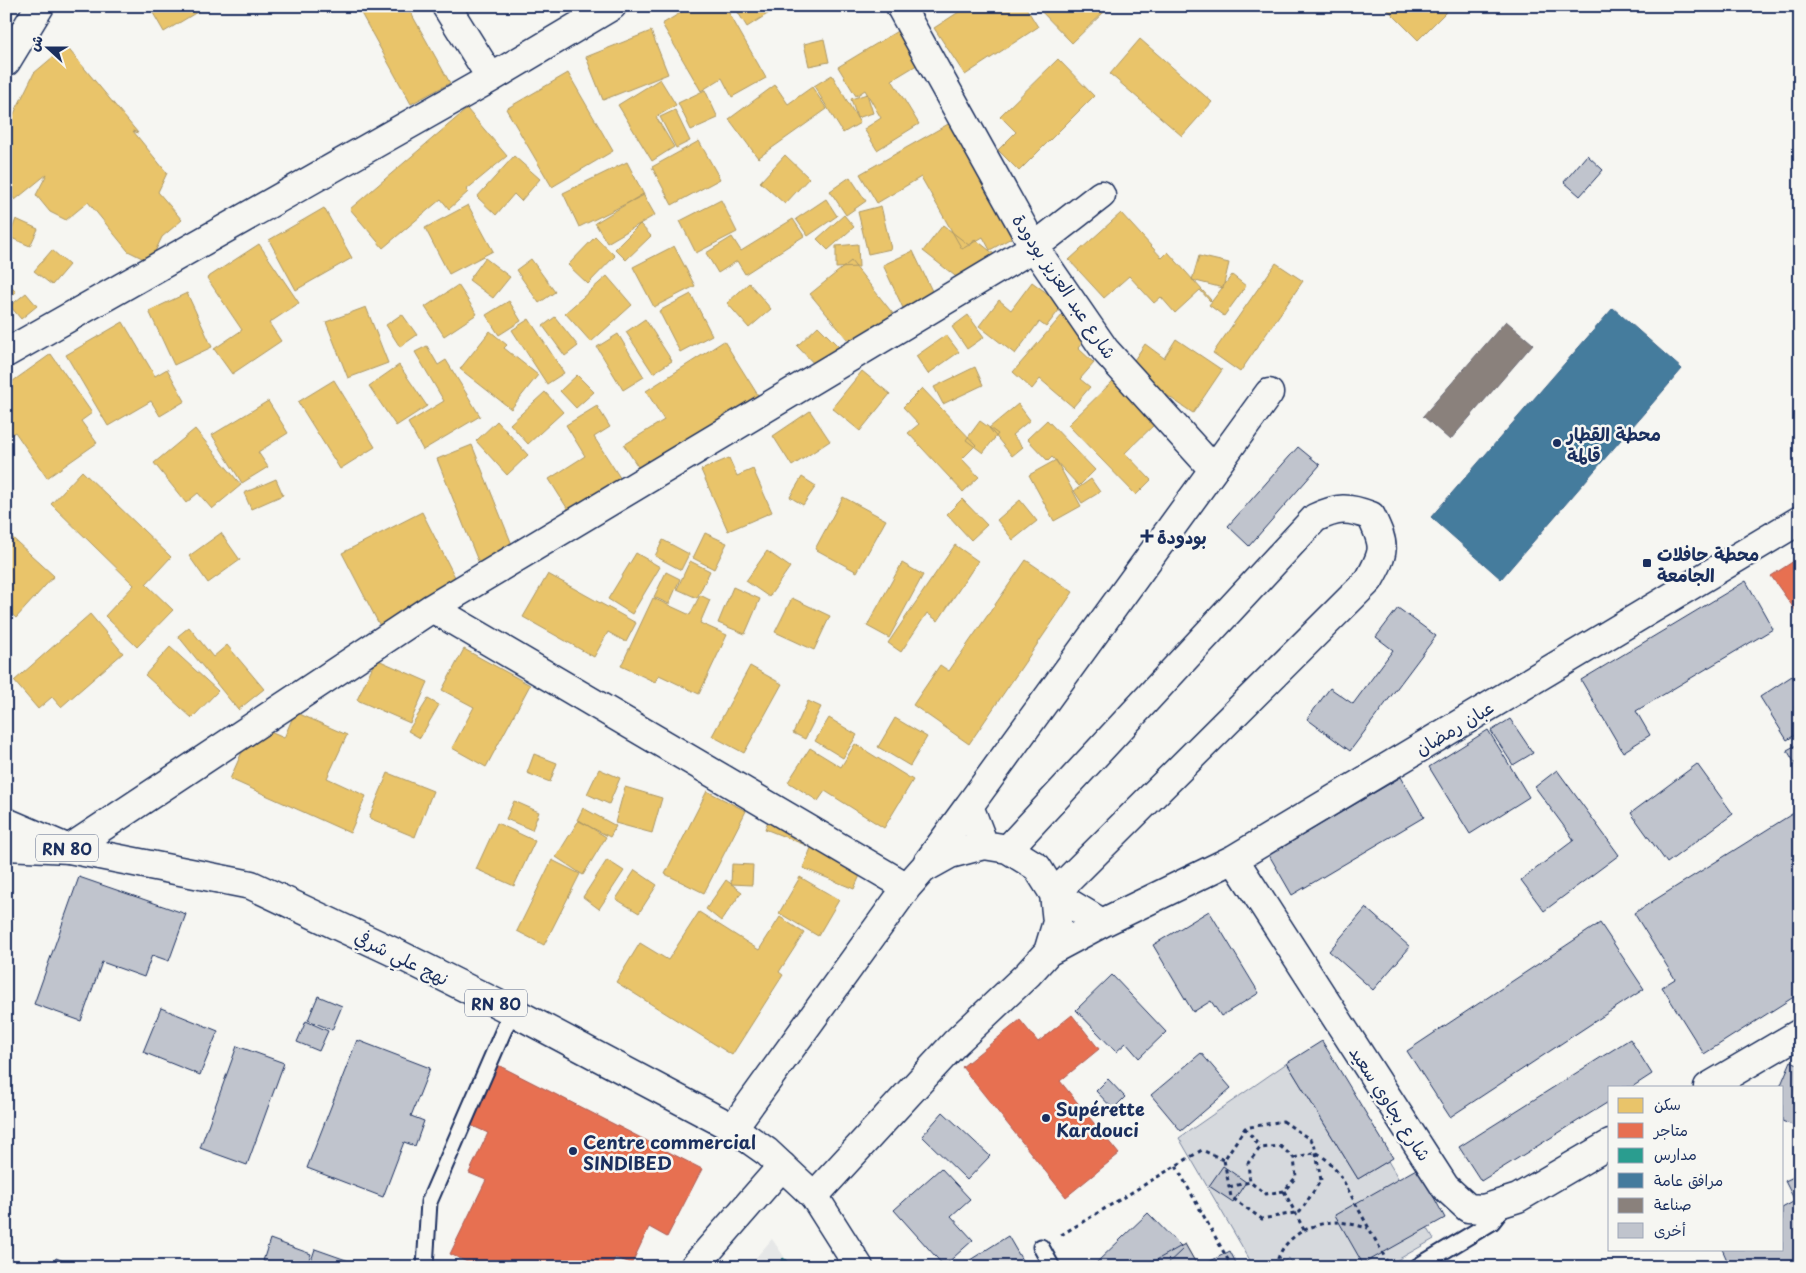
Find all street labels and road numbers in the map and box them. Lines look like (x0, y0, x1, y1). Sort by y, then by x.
street label: شارع عبد العزيز بودودة (1006, 208, 1124, 364)
street label: عبان رمضان (1410, 693, 1498, 761)
road number: RN 80 (36, 834, 98, 861)
street label: نهج علي شرفي (349, 923, 454, 995)
road number: RN 80 (465, 990, 527, 1016)
street label: شارع بجاوي سعيد (1343, 1040, 1438, 1166)

